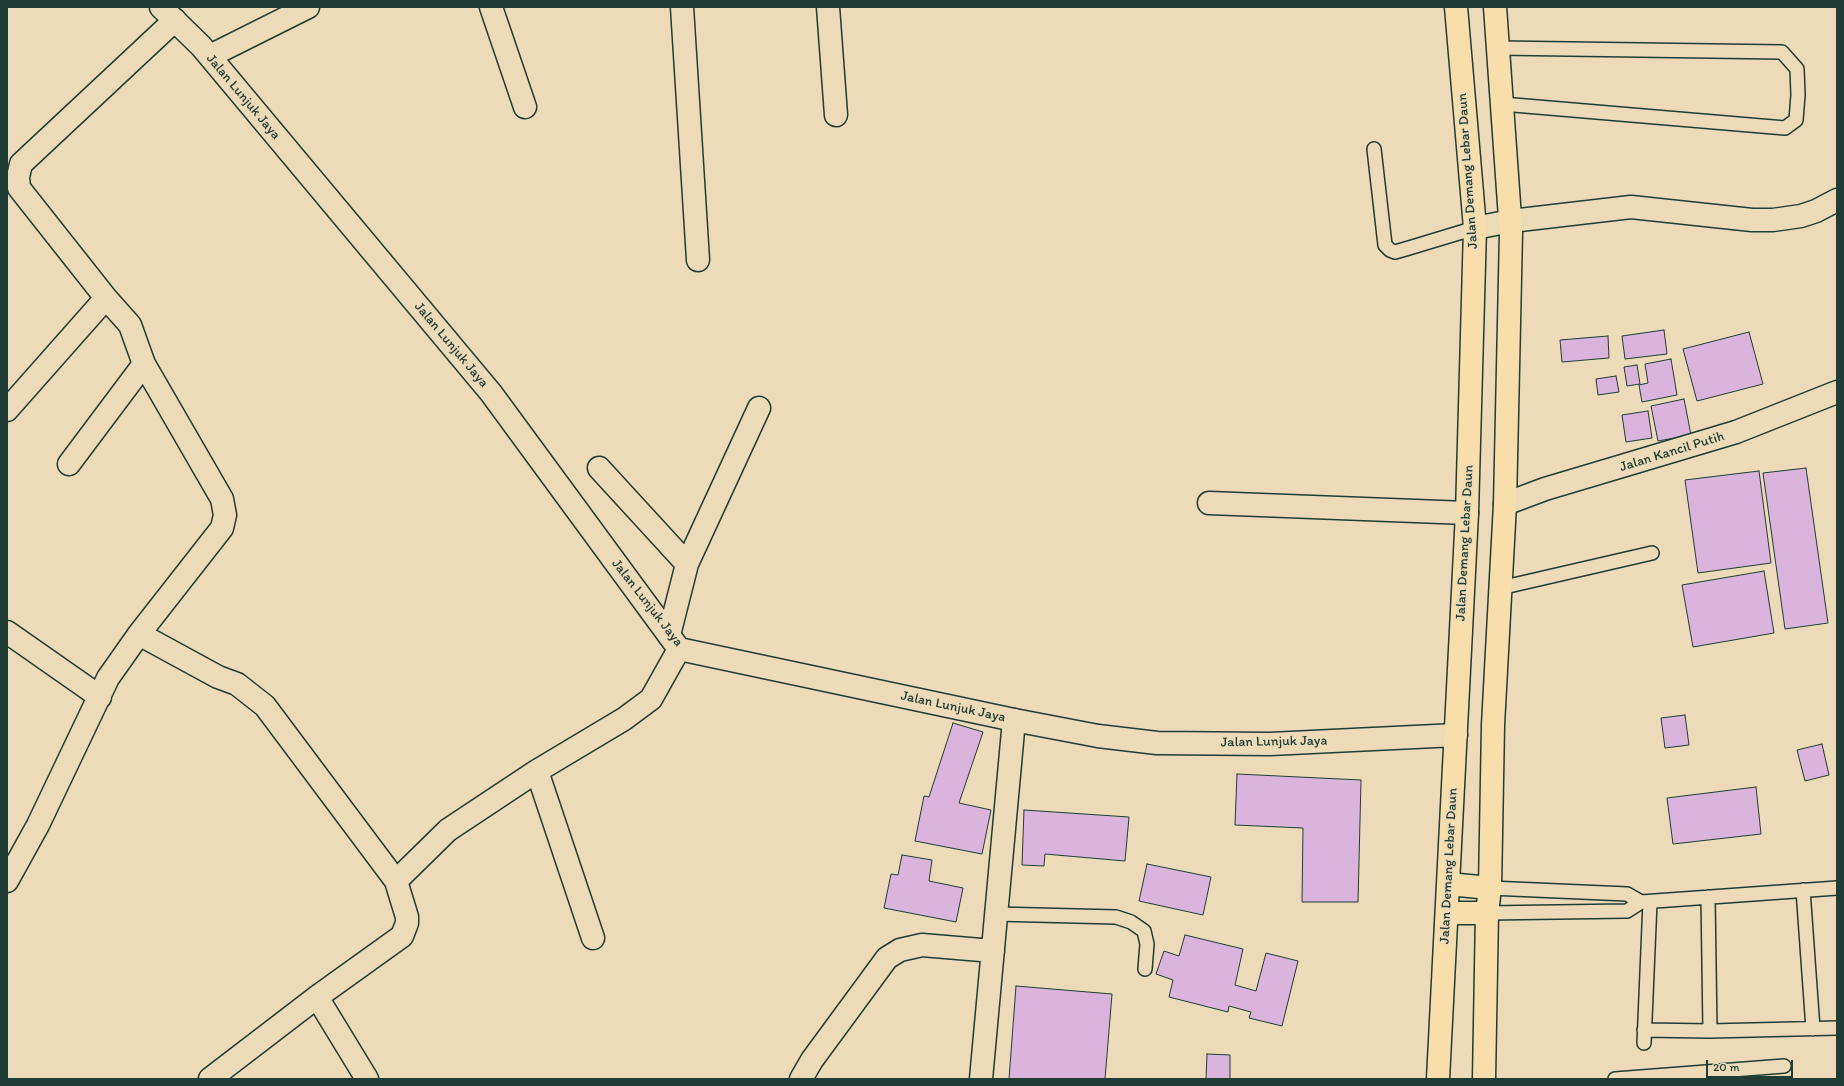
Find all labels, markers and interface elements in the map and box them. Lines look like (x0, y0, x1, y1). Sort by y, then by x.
street label: Jalan Lunjuk Jaya (202, 51, 284, 143)
street label: Jalan Demang Lebar Daun (1454, 93, 1482, 249)
street label: Jalan Lunjuk Jaya (410, 299, 492, 391)
street label: Jalan Kancil Putih (1618, 428, 1726, 476)
street label: Jalan Demang Lebar Daun (1453, 465, 1477, 621)
street label: Jalan Lunjuk Jaya (608, 556, 686, 650)
street label: Jalan Lunjuk Jaya (899, 688, 1007, 726)
street label: Jalan Lunjuk Jaya (1221, 733, 1327, 751)
street label: Jalan Demang Lebar Daun (1437, 788, 1461, 944)
scale bar (1708, 1052, 1795, 1078)
text: 20 m (1713, 1060, 1740, 1074)

